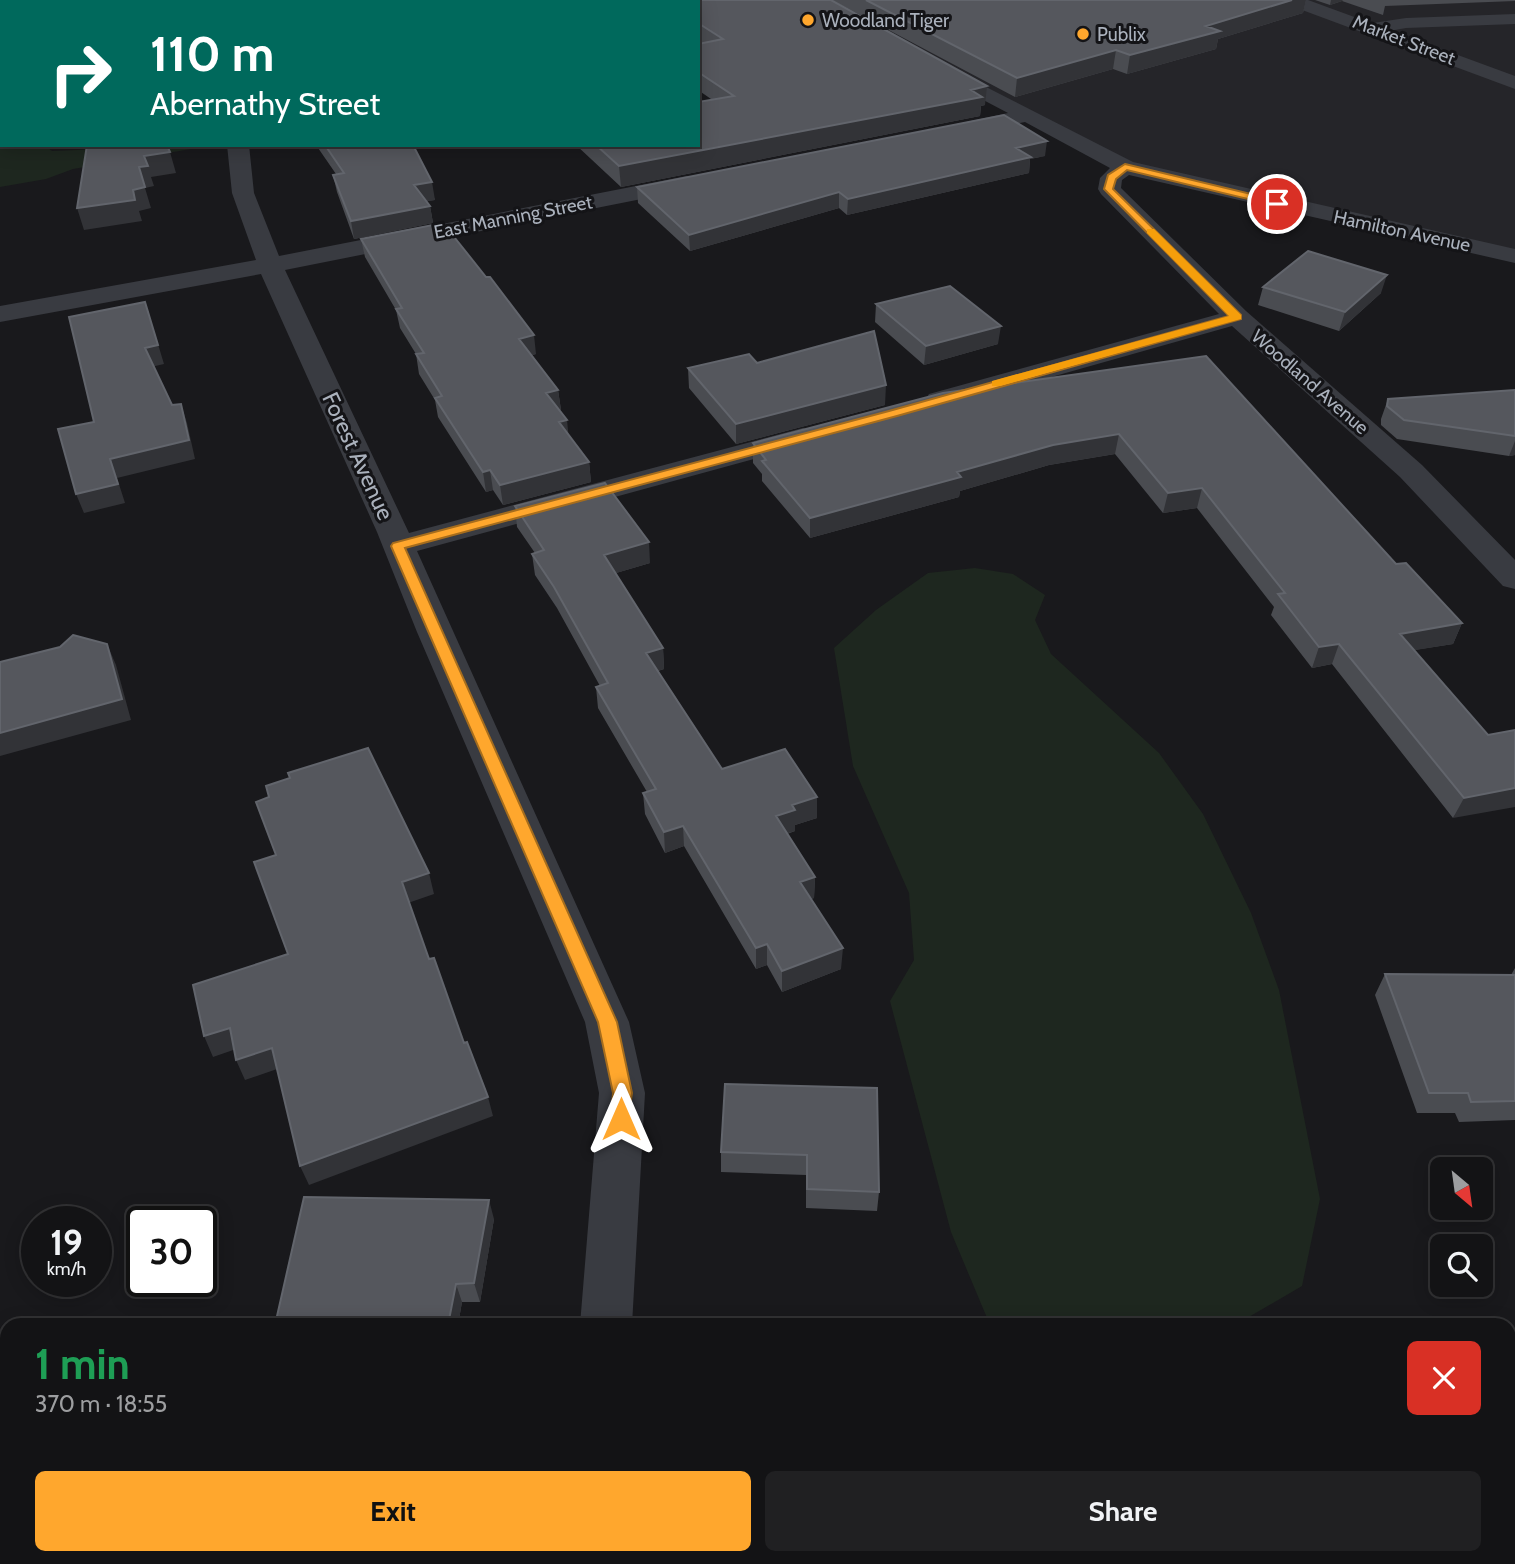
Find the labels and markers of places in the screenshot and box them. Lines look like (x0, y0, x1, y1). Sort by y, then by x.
place label: Woodland Tiger (822, 9, 949, 32)
marker: Woodland Tiger (800, 12, 816, 28)
place label: Publix (1097, 23, 1146, 46)
marker: Publix (1075, 26, 1091, 42)
pin (1247, 174, 1307, 234)

